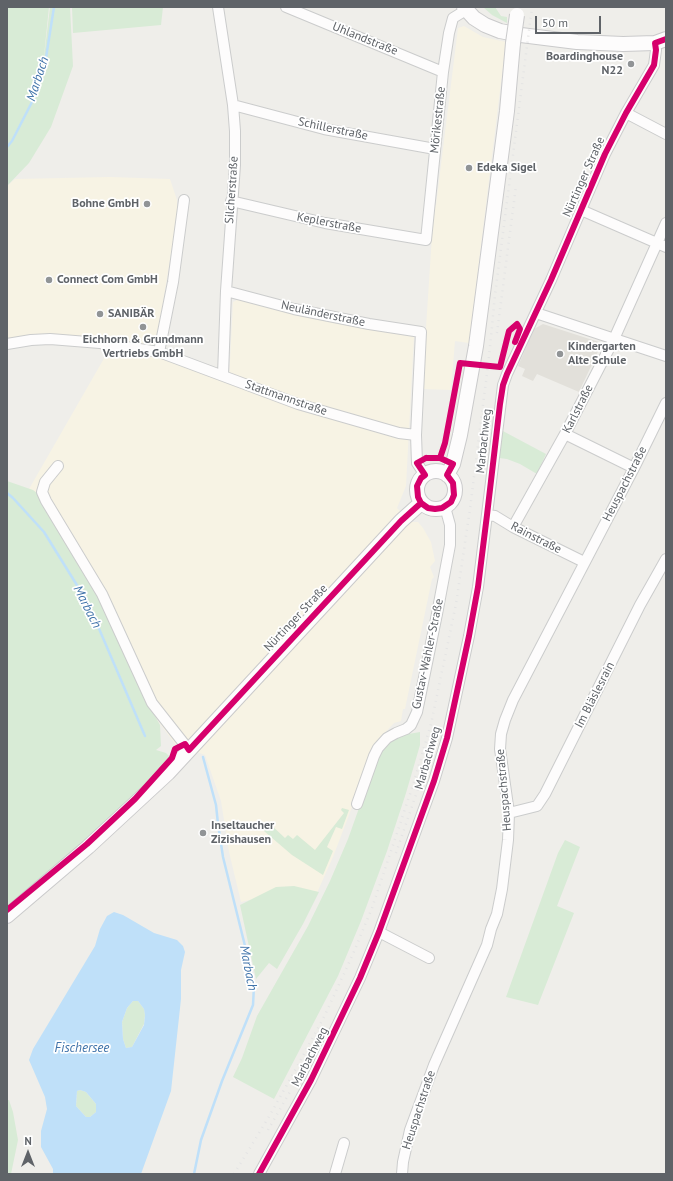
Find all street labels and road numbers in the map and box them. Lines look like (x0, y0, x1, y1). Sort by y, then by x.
street label: Uhlandstraße (330, 19, 400, 59)
street label: Mörikestraße (427, 86, 449, 154)
street label: Schillerstraße (297, 115, 369, 143)
street label: Nürtinger Straße (560, 135, 608, 219)
street label: Silcherstraße (222, 156, 242, 224)
street label: Keplerstraße (296, 210, 362, 236)
street label: Neuländerstraße (280, 298, 366, 330)
street label: Stattmannstraße (243, 377, 329, 419)
street label: Karlstraße (560, 382, 596, 436)
street label: Marbachweg (473, 408, 495, 474)
street label: Heuspachstraße (600, 444, 650, 524)
street label: Rainstraße (508, 519, 564, 557)
street label: Nürtinger Straße (261, 582, 331, 654)
street label: Gustav-Wahler-Straße (409, 597, 447, 711)
street label: Im Bläslesrain (572, 659, 618, 731)
street label: Marbachweg (412, 725, 444, 791)
street label: Heuspachstraße (493, 748, 515, 832)
street label: Marbachweg (289, 1025, 331, 1089)
street label: Heuspachstraße (399, 1069, 439, 1151)

